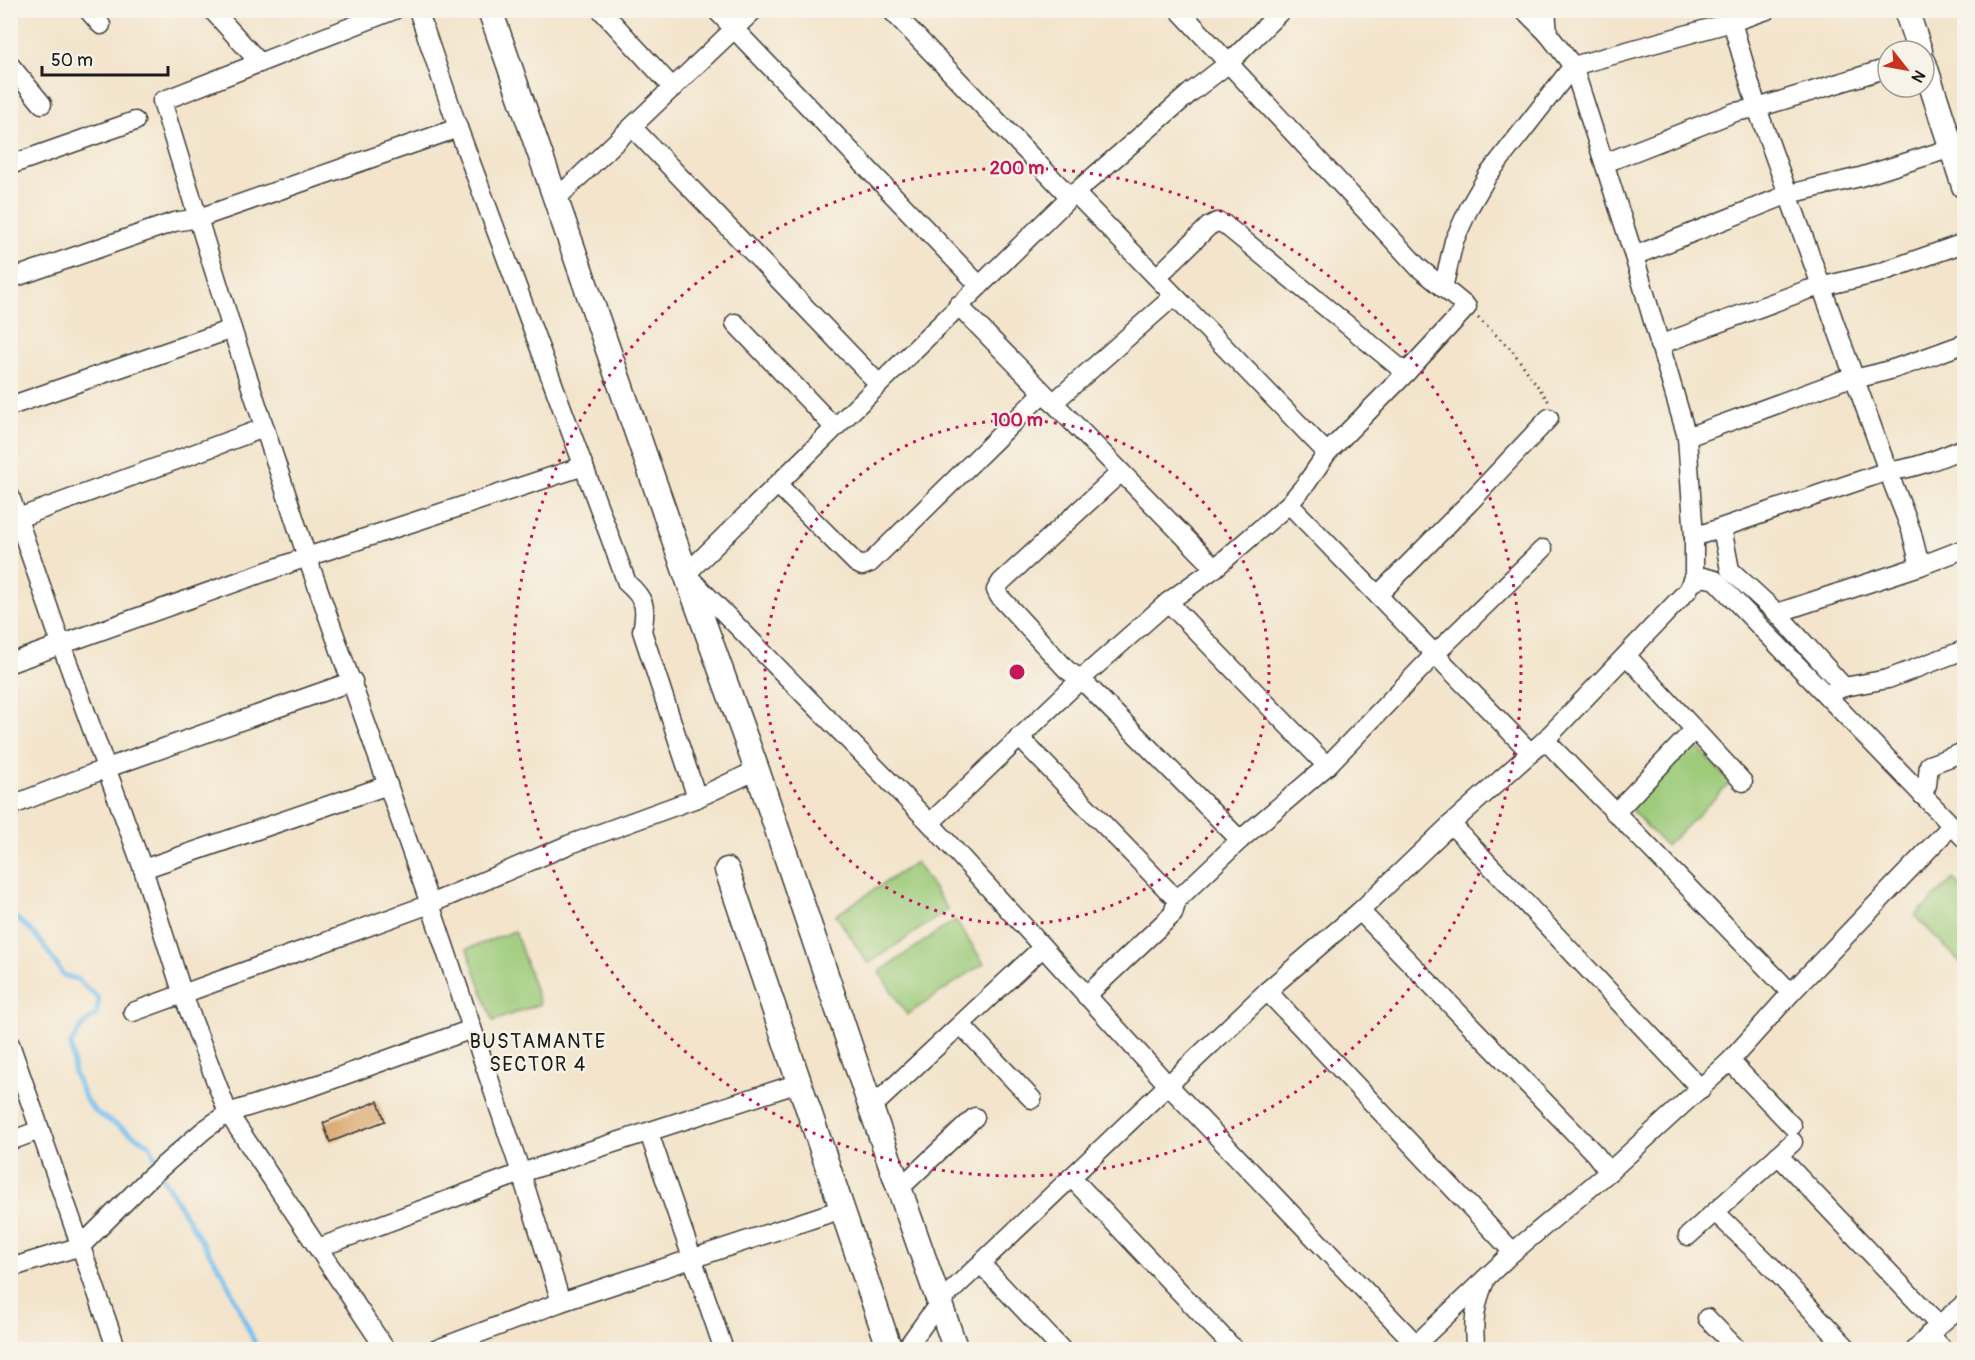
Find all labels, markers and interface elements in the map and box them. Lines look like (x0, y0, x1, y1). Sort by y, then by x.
scale bar (42, 39, 168, 77)
north arrow (1876, 39, 1936, 99)
text: 50 m (51, 49, 93, 72)
text: N (1907, 66, 1929, 86)
text: 200 m (990, 157, 1044, 180)
text: 100 m (991, 409, 1043, 432)
centre of rings (1007, 662, 1027, 682)
district label: BUSTAMANTE SECTOR 4 (469, 1029, 607, 1077)

